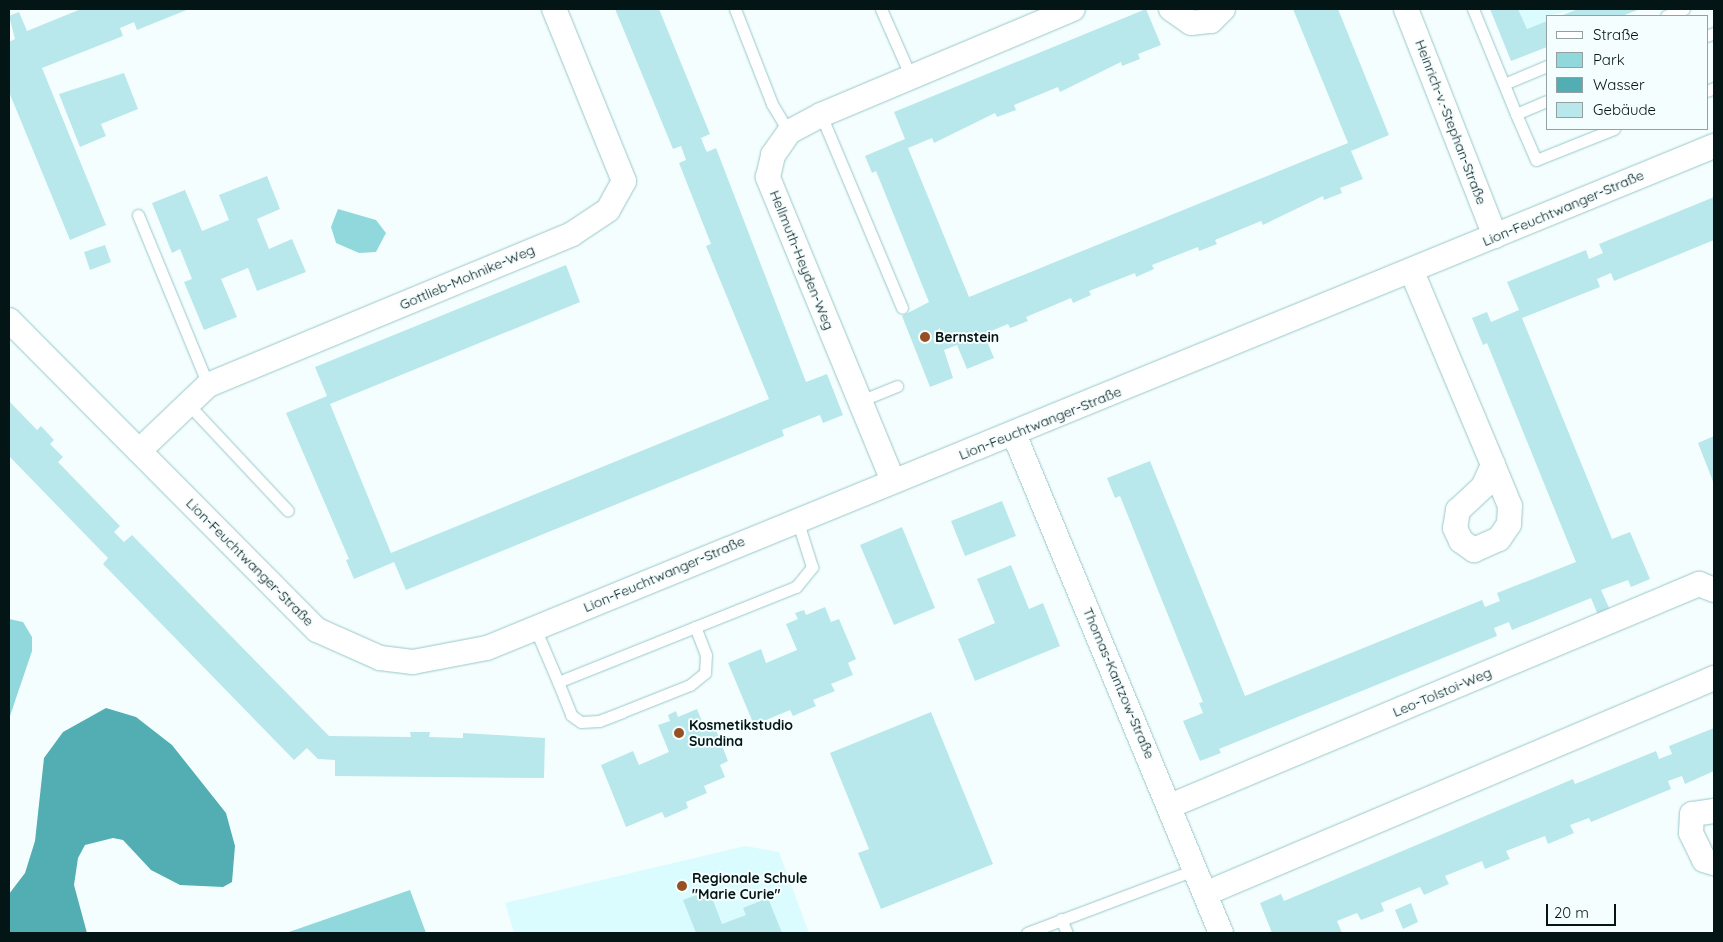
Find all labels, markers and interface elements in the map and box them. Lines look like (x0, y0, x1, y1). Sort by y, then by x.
legend (1546, 15, 1708, 130)
text: Straße (1593, 25, 1639, 44)
street label: Heinrich-v.-Stephan-Straße (1412, 37, 1490, 207)
text: Park (1593, 50, 1625, 69)
text: Wasser (1593, 75, 1645, 94)
text: Gebäude (1593, 100, 1656, 119)
street label: Lion-Feuchtwanger-Straße (1480, 166, 1646, 250)
street label: Hellmuth-Heyden-Weg (766, 188, 838, 332)
street label: Gottlieb-Mohnike-Weg (397, 241, 537, 313)
place label: Bernstein (935, 329, 999, 345)
marker: Bernstein (919, 331, 931, 343)
street label: Lion-Feuchtwanger-Straße (956, 383, 1124, 463)
street label: Lion-Feuchtwanger-Straße (183, 495, 317, 629)
street label: Lion-Feuchtwanger-Straße (581, 532, 747, 616)
street label: Thomas-Kantzow-Straße (1079, 605, 1159, 761)
street label: Leo-Tolstoi-Weg (1390, 664, 1494, 720)
place label: Kosmetikstudio Sundina (689, 717, 793, 750)
marker: Kosmetikstudio Sundina (673, 727, 685, 739)
place label: Regionale Schule "Marie Curie" (692, 870, 808, 902)
marker: Regionale Schule "Marie Curie" (676, 880, 688, 892)
scale bar (1548, 894, 1618, 926)
text: 20 m (1554, 903, 1589, 922)

